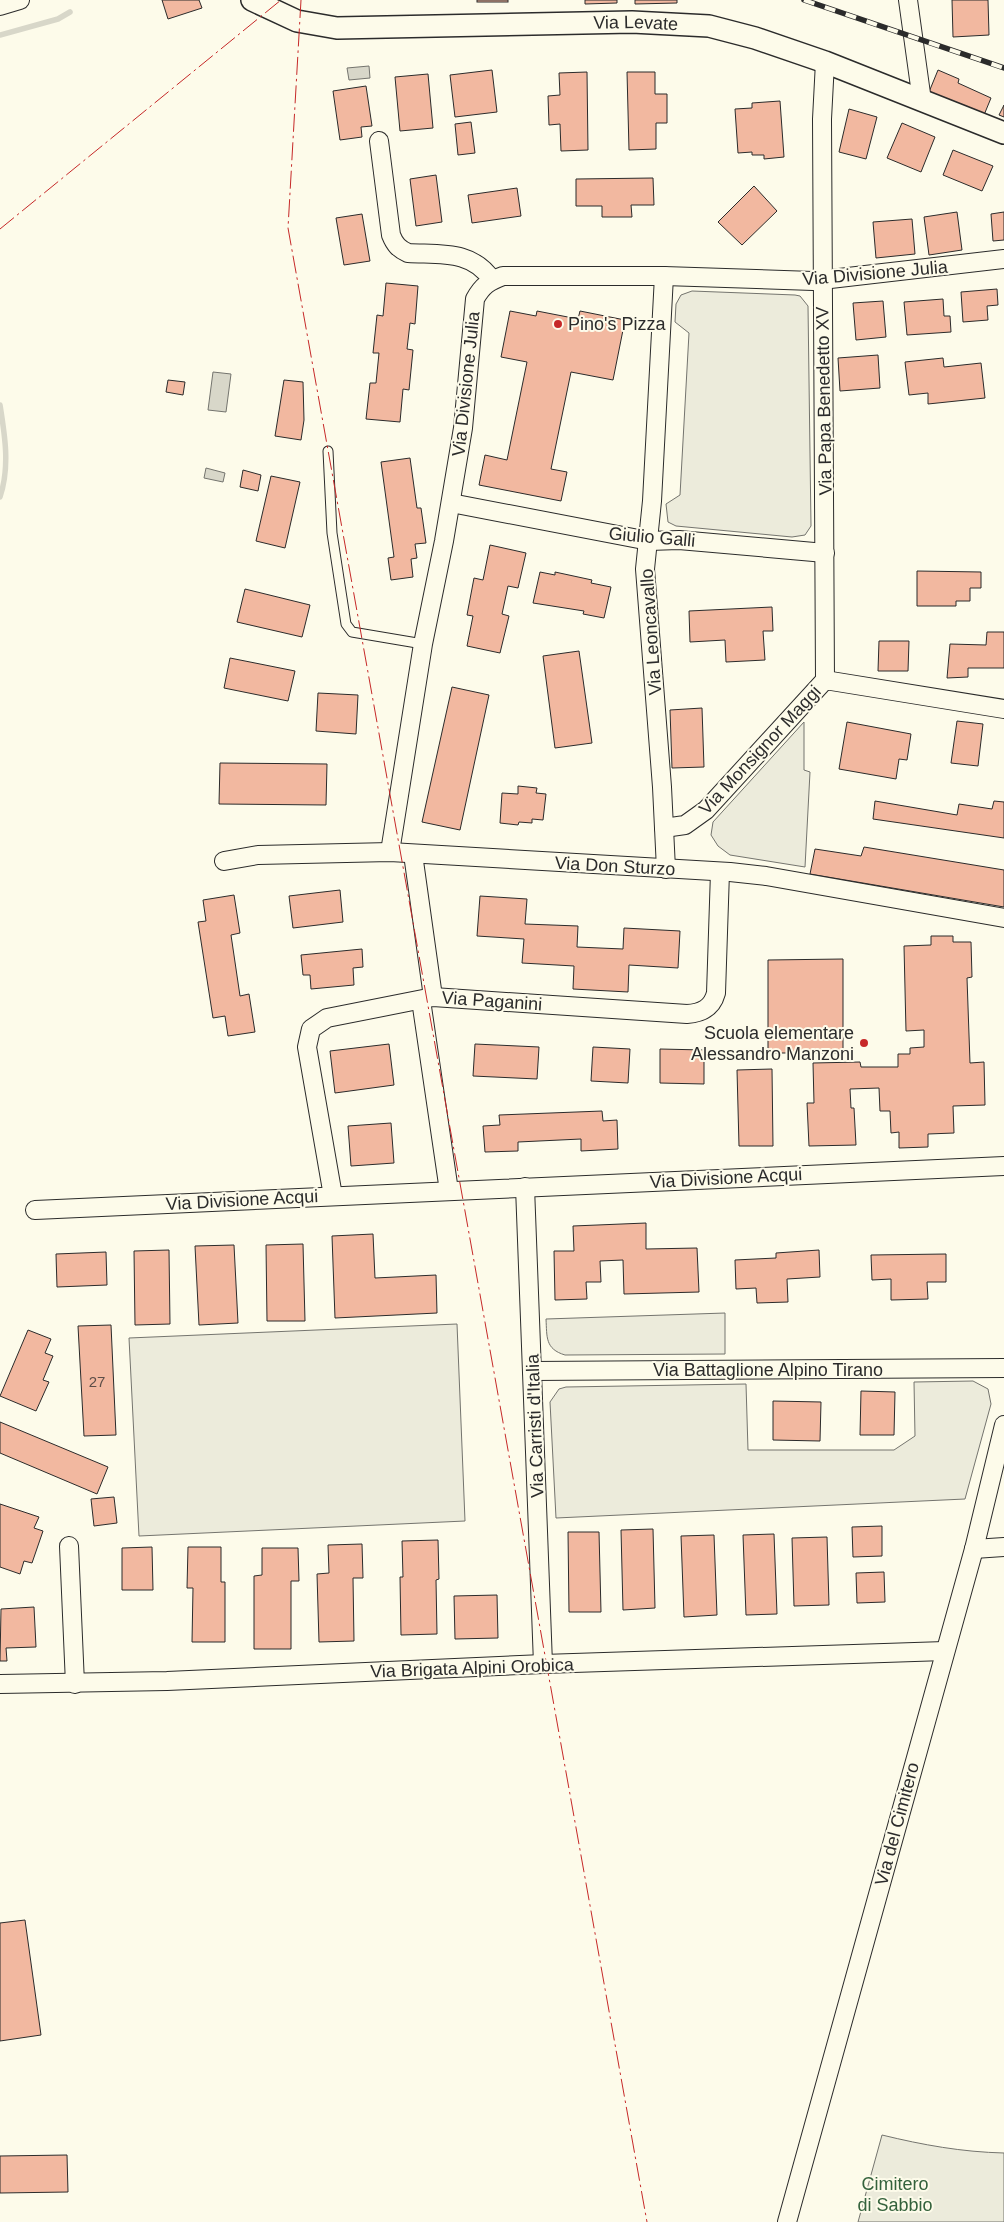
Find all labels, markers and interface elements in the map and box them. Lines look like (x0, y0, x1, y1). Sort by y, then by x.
street label: Via Levate (593, 12, 679, 34)
street label: Via Divisione Julia (802, 257, 949, 289)
street label: Via Papa Benedetto XV (812, 306, 836, 496)
street label: Via Divisione Julia (448, 310, 484, 458)
place label: Pino's Pizza (568, 314, 666, 334)
marker: Pino's Pizza (552, 318, 564, 330)
street label: Giulio Galli (608, 523, 696, 551)
street label: Via Leoncavallo (637, 568, 665, 696)
street label: Via Monsignor Maggi (695, 681, 825, 819)
street label: Via Don Sturzo (554, 853, 676, 879)
street label: Via Paganini (441, 988, 543, 1014)
place label: Scuola elementare Alessandro Manzoni (691, 1023, 854, 1064)
marker: Scuola elementare Alessandro Manzoni (858, 1037, 870, 1049)
street label: Via Divisione Acqui (649, 1164, 803, 1192)
street label: Via Divisione Acqui (165, 1186, 319, 1214)
street label: Via Carristi d'Italia (522, 1353, 548, 1498)
street label: Via Battaglione Alpino Tirano (653, 1360, 883, 1380)
house number: 27 (89, 1373, 105, 1390)
street label: Via Brigata Alpini Orobica (370, 1654, 575, 1682)
street label: Via del Cimitero (871, 1760, 923, 1888)
park label: Cimitero di Sabbio (857, 2174, 933, 2215)

